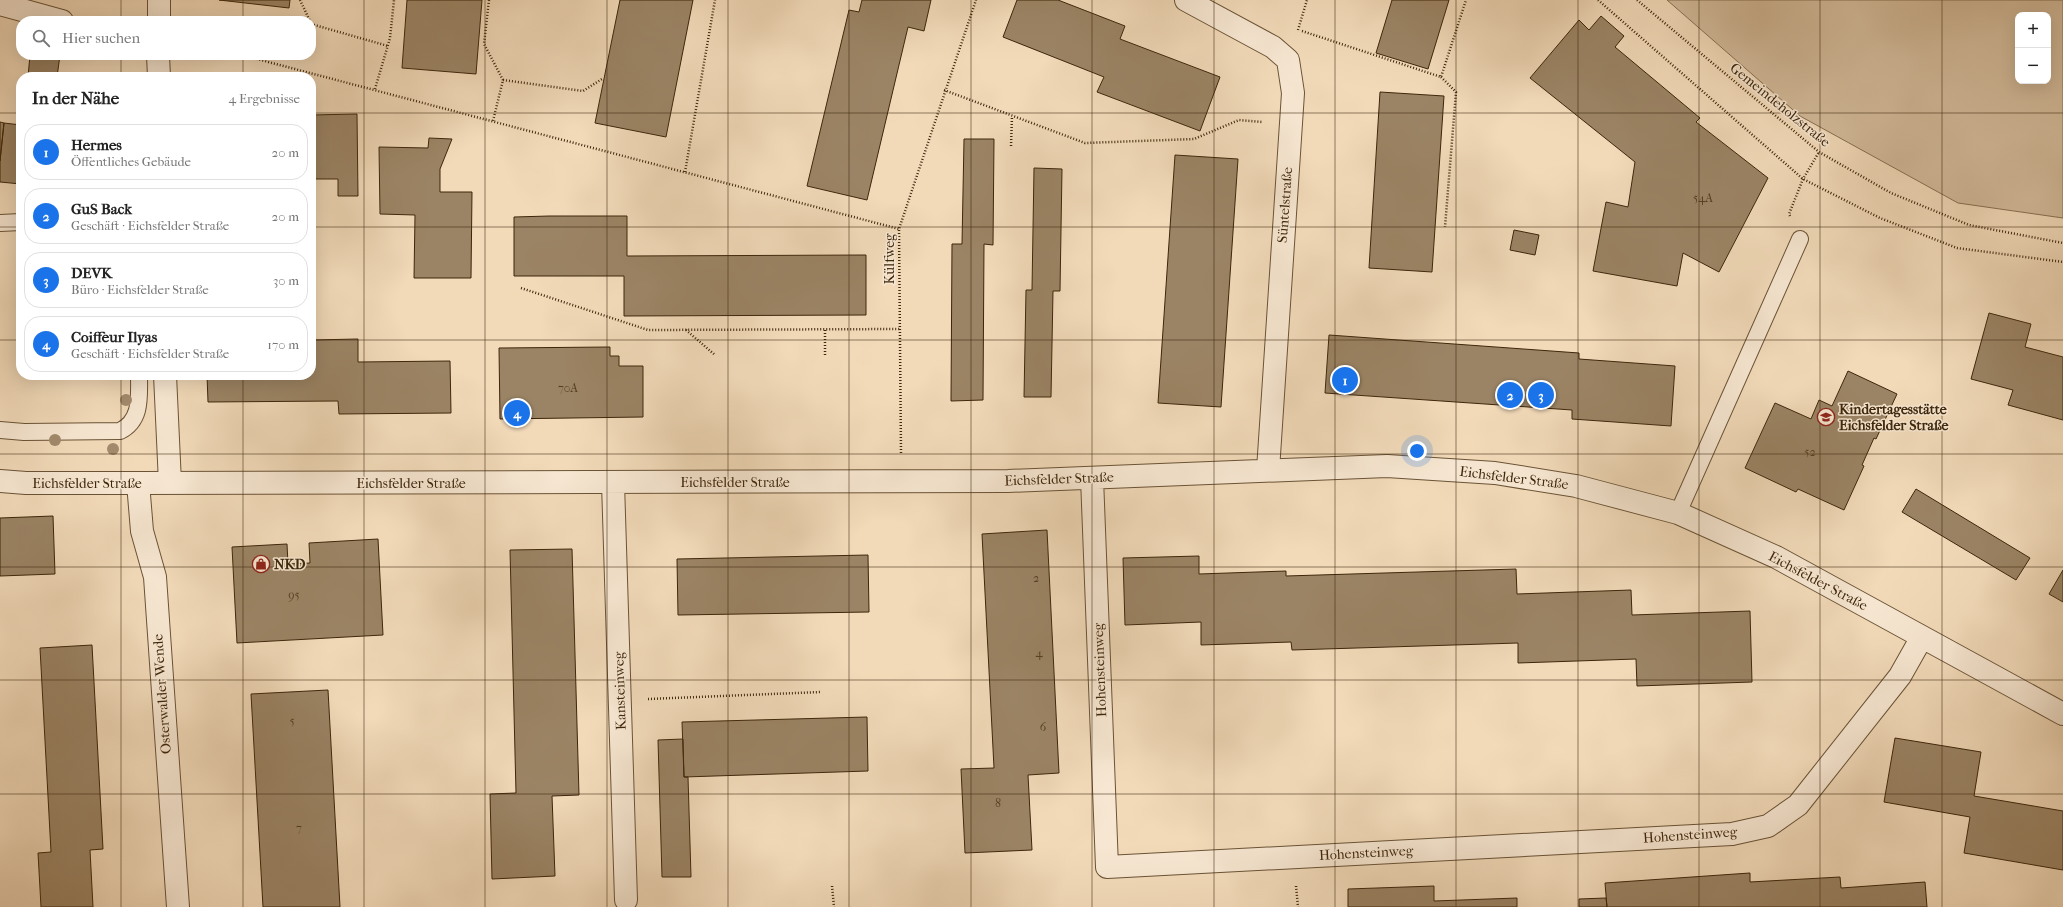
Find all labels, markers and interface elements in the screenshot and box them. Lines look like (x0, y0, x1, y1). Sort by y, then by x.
map controls (2015, 12, 2051, 84)
button: + (2015, 12, 2051, 48)
search box (16, 16, 316, 60)
icon: search (30, 27, 52, 49)
text: Hier suchen (62, 29, 140, 47)
button: − (2015, 48, 2051, 84)
street label: Gemeindeholzstraße (1726, 59, 1834, 151)
text: In der Nähe (32, 88, 119, 108)
text: 4 Ergebnisse (229, 91, 300, 106)
text: Hermes (71, 136, 122, 154)
text: 1 (44, 145, 48, 160)
text: 20 m (272, 145, 299, 160)
text: Öffentliches Gebäude (71, 154, 191, 169)
street label: Süntelstraße (1274, 166, 1296, 244)
house number: 54A (1693, 191, 1713, 205)
text: GuS Back (71, 200, 132, 218)
text: 2 (43, 209, 49, 224)
text: 20 m (272, 209, 299, 224)
text: Geschäft · Eichsfelder Straße (71, 218, 229, 233)
street label: Külfweg (881, 233, 898, 285)
text: DEVK (71, 264, 112, 282)
text: 3 (43, 273, 49, 288)
text: 30 m (273, 273, 299, 288)
text: Büro · Eichsfelder Straße (71, 282, 209, 297)
text: Coiffeur Ilyas (71, 328, 157, 346)
text: 4 (42, 337, 50, 352)
text: 170 m (267, 337, 299, 352)
text: Geschäft · Eichsfelder Straße (71, 346, 229, 361)
pin: 1 (1332, 365, 1358, 395)
pin: 2 (1497, 380, 1523, 410)
pin: 3 (1528, 380, 1554, 410)
house number: 70A (558, 381, 578, 395)
pin: 4 (504, 398, 530, 428)
place label: Kindertagesstätte Eichsfelder Straße (1839, 401, 1949, 434)
school or university icon: Kindertagesstätte Eichsfelder Straße (1816, 407, 1836, 427)
your location (1407, 441, 1427, 461)
house number: 52 (1804, 445, 1816, 459)
street label: Eichsfelder Straße (1459, 463, 1569, 493)
street label: Eichsfelder Straße (1004, 469, 1114, 489)
street label: Eichsfelder Straße (680, 474, 790, 491)
street label: Eichsfelder Straße (32, 475, 142, 492)
street label: Eichsfelder Straße (356, 475, 466, 492)
street label: Eichsfelder Straße (1766, 548, 1870, 614)
shop icon: NKD (251, 554, 271, 574)
place label: NKD (274, 556, 306, 573)
house number: 2 (1033, 571, 1039, 585)
house number: 95 (288, 588, 300, 602)
street label: Hohensteinweg (1090, 622, 1110, 717)
street label: Osterwalder Wende (149, 633, 175, 755)
house number: 4 (1035, 646, 1043, 660)
street label: Kansteinweg (610, 651, 630, 731)
house number: 5 (289, 714, 295, 728)
house number: 6 (1040, 720, 1047, 734)
house number: 8 (995, 796, 1001, 810)
house number: 7 (296, 821, 302, 835)
street label: Hohensteinweg (1642, 823, 1738, 847)
street label: Hohensteinweg (1318, 842, 1414, 864)

